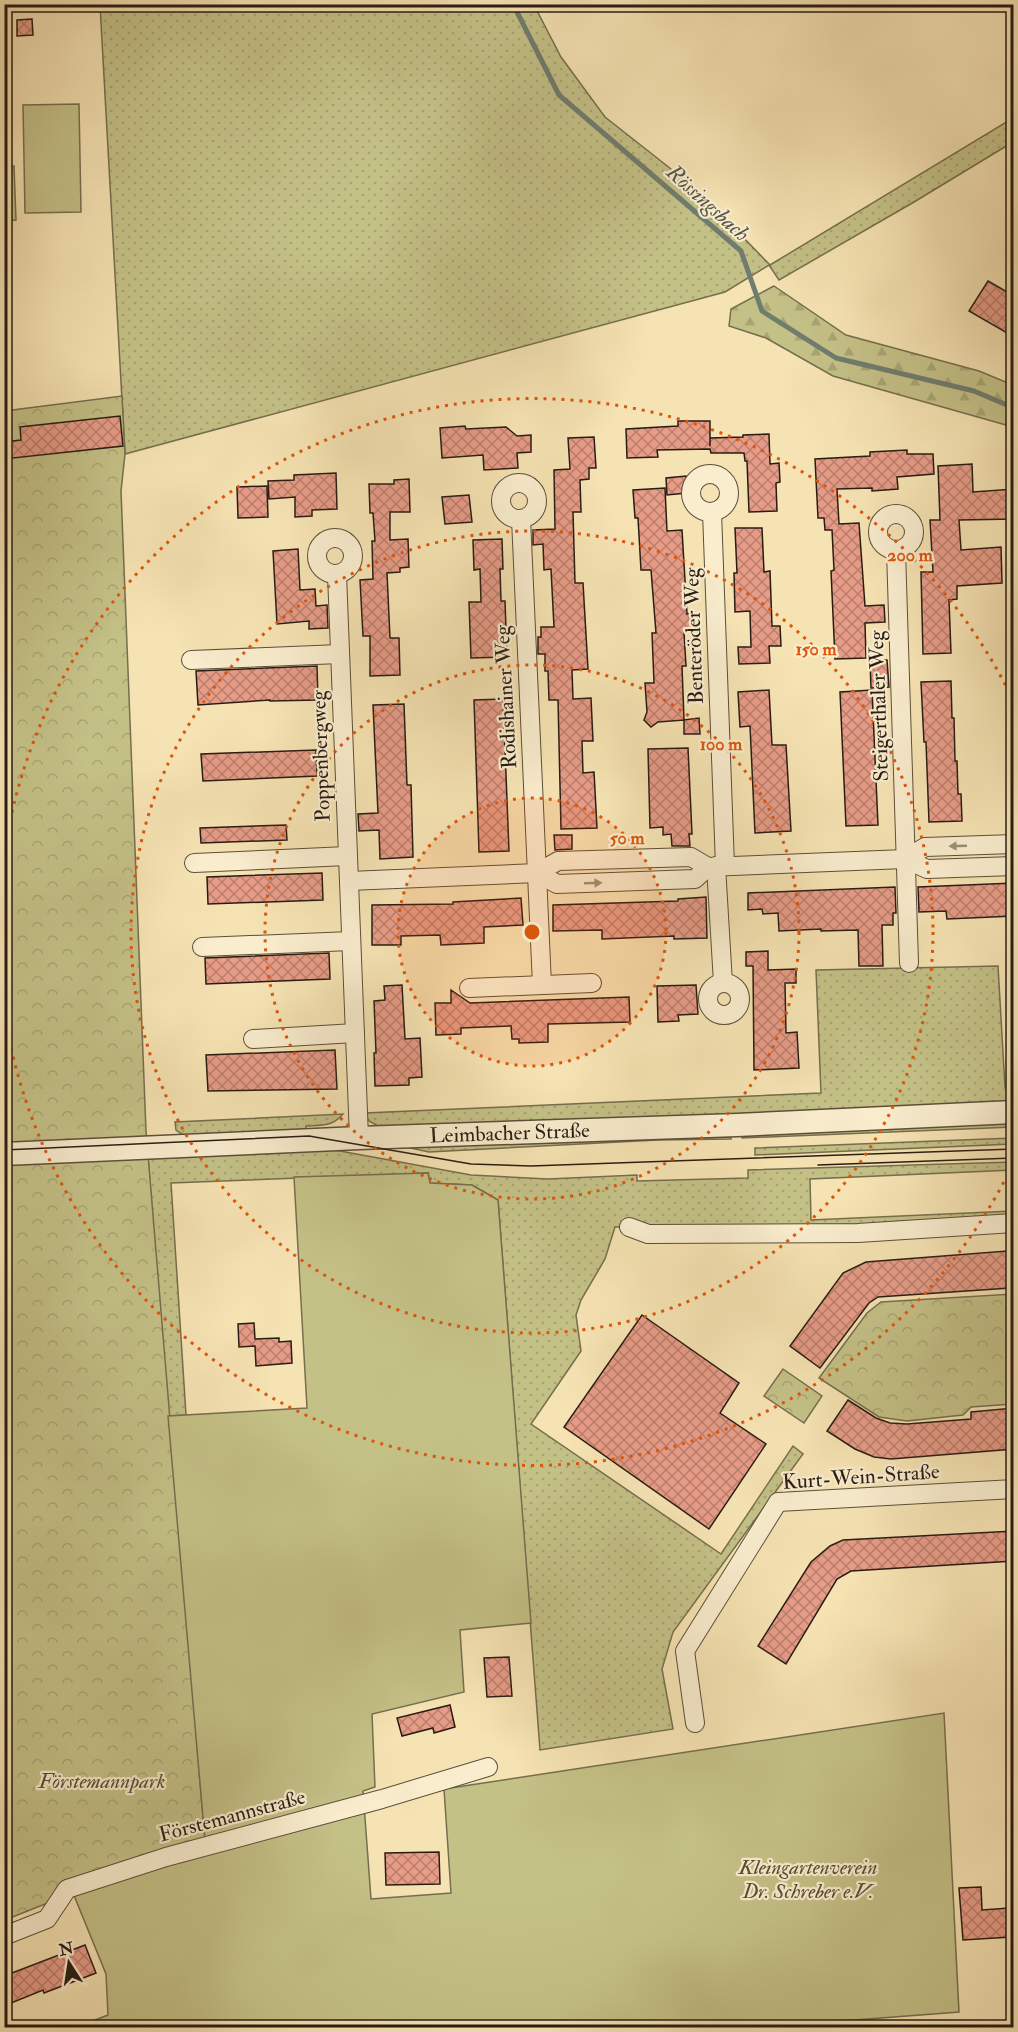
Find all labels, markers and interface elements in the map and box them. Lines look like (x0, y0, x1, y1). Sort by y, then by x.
water label: Rössingsbach (660, 158, 755, 248)
text: 200 m (887, 544, 934, 567)
street label: Benteröder Weg (678, 567, 710, 705)
street label: Rodishainer Weg (489, 624, 523, 769)
street label: Steigerthaler Weg (863, 629, 895, 782)
text: 150 m (795, 638, 838, 661)
street label: Poppenbergweg (305, 689, 337, 822)
text: 100 m (700, 733, 743, 756)
text: 50 m (610, 827, 645, 850)
one-way arrow (948, 841, 967, 850)
one-way arrow (583, 878, 602, 887)
centre of rings (522, 922, 542, 942)
street label: Leimbacher Straße (429, 1117, 590, 1149)
street label: Kurt-Wein-Straße (782, 1458, 941, 1496)
park label: Förstemannpark (38, 1768, 165, 1795)
street label: Förstemannstraße (156, 1783, 308, 1849)
park label: Kleingartenverein Dr. Schreber e.V. (738, 1854, 877, 1905)
north arrow (39, 1933, 99, 1993)
text: N (56, 1938, 76, 1961)

